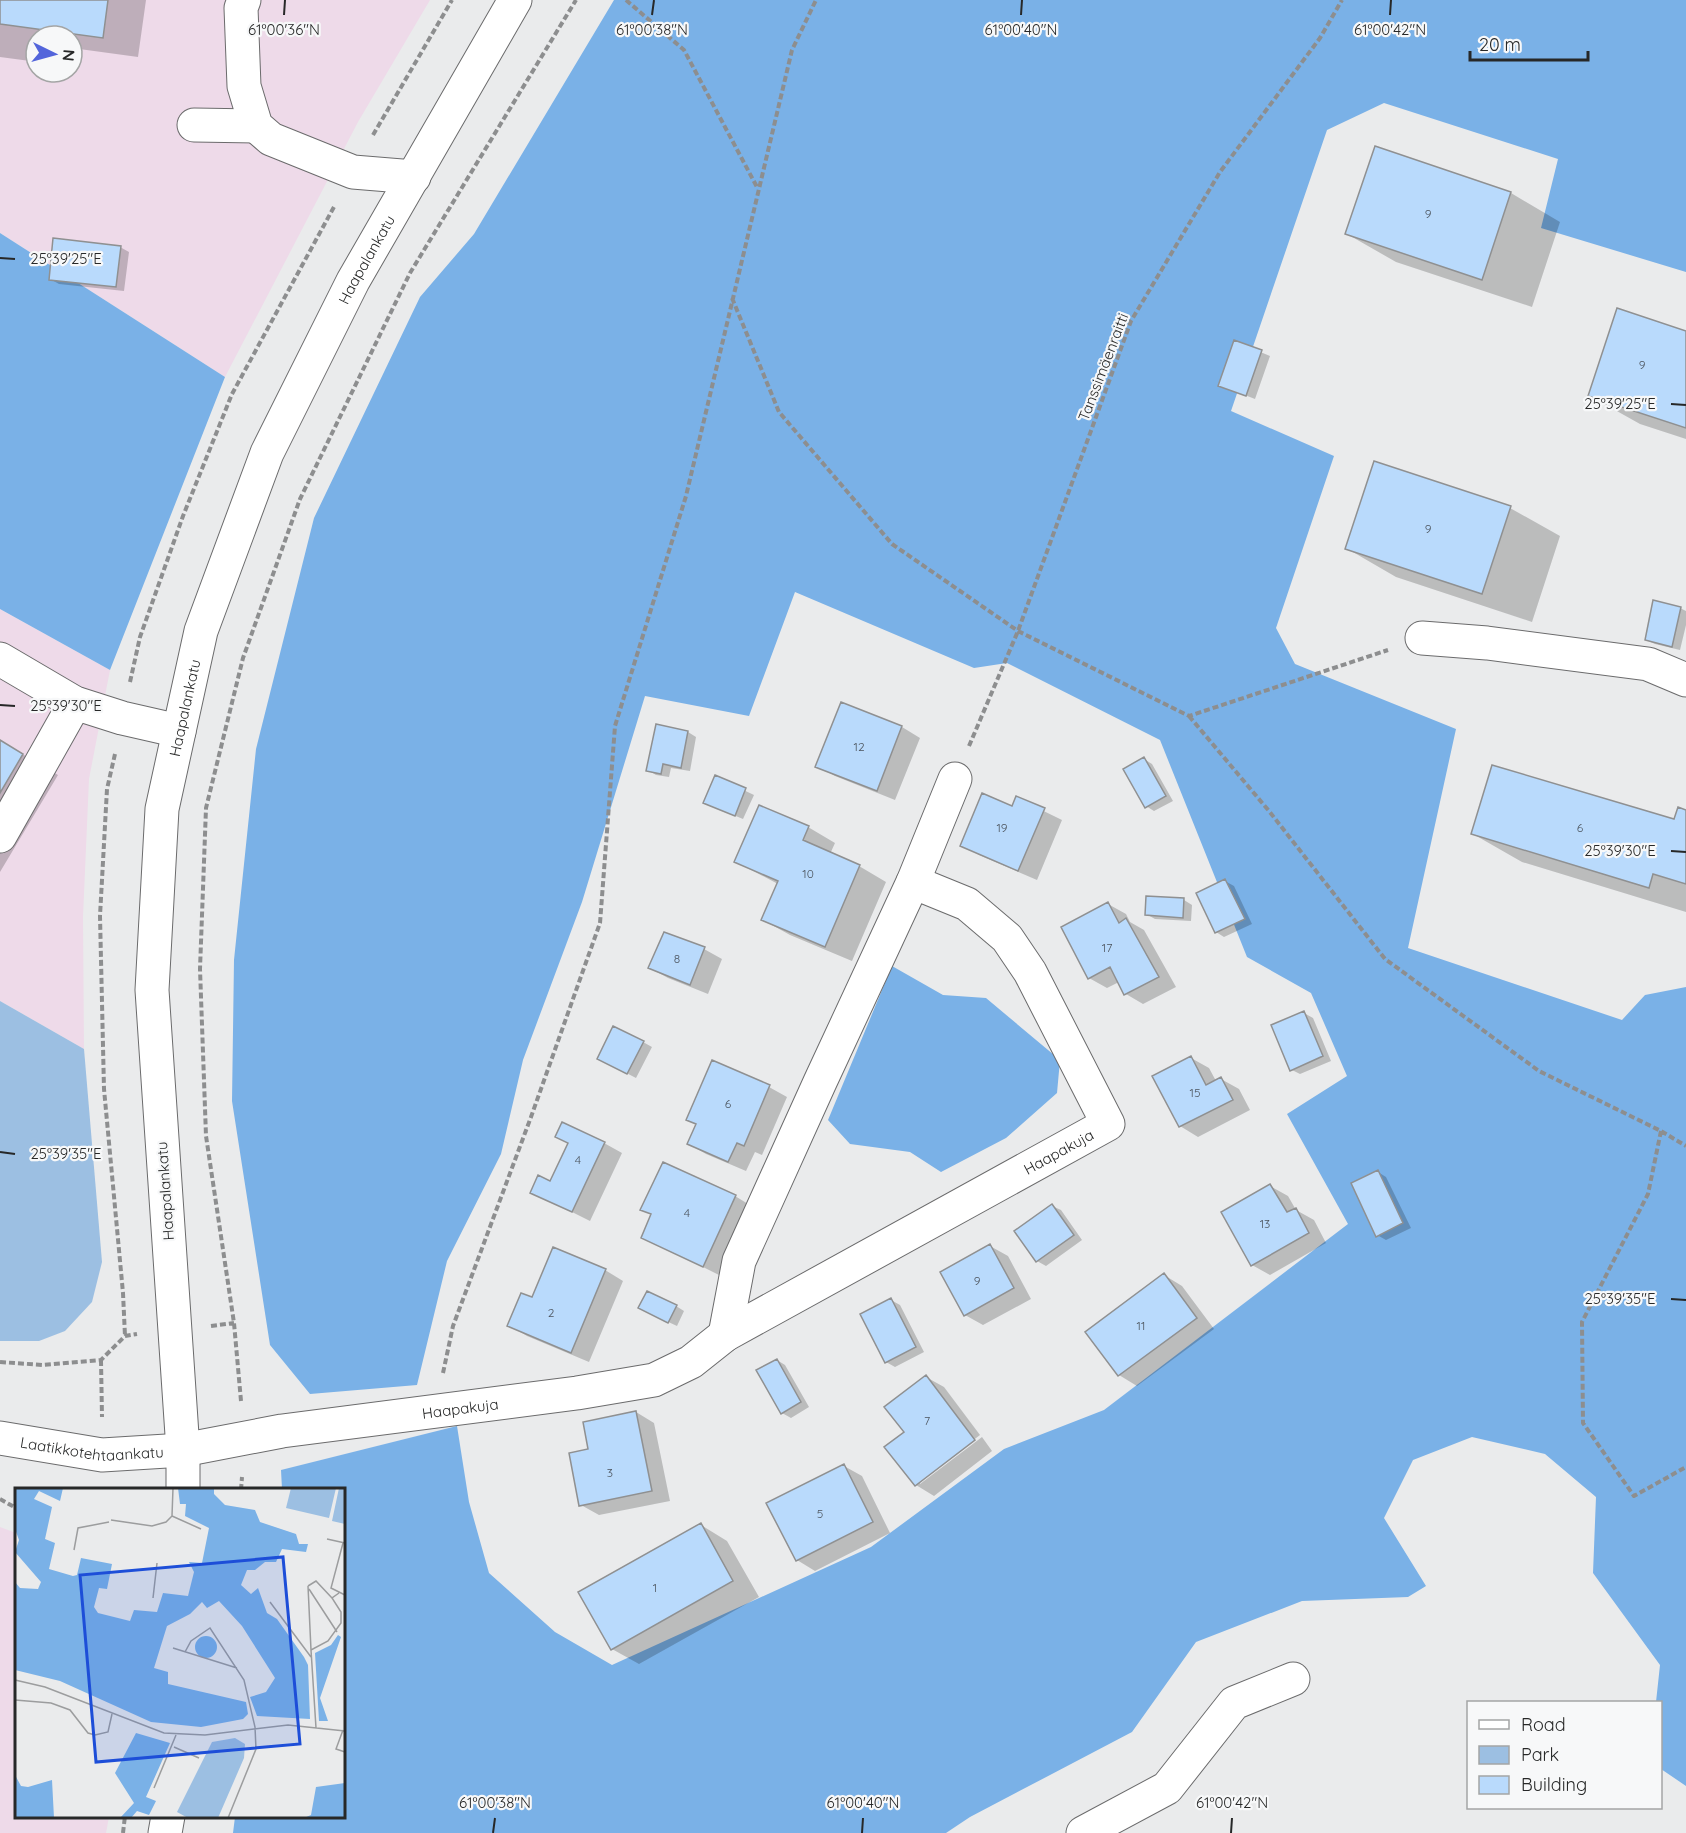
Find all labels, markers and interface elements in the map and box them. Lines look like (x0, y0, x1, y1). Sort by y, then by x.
text: 61°00'36"N (248, 20, 320, 39)
text: 61°00'38"N (616, 20, 688, 39)
text: 61°00'40"N (985, 20, 1057, 39)
text: 61°00'42"N (1354, 20, 1426, 39)
north arrow (24, 24, 84, 84)
scale bar (1470, 24, 1588, 62)
text: 20 m (1479, 33, 1521, 56)
text: N (58, 49, 79, 62)
house number: 9 (1425, 206, 1432, 221)
street label: Haapalankatu (334, 211, 399, 307)
text: 25°39'25"E (30, 249, 102, 268)
street label: Tanssimäenraitti (1074, 310, 1132, 424)
house number: 9 (1639, 357, 1646, 372)
text: 25°39'25"E (1584, 394, 1656, 413)
house number: 9 (1425, 521, 1432, 536)
street label: Haapalankatu (164, 657, 204, 758)
text: 25°39'30"E (30, 696, 102, 715)
house number: 12 (853, 739, 865, 754)
house number: 19 (996, 820, 1008, 835)
house number: 6 (1577, 820, 1584, 835)
text: 25°39'30"E (1584, 841, 1656, 860)
house number: 10 (802, 866, 814, 881)
house number: 17 (1102, 940, 1112, 955)
house number: 8 (674, 951, 680, 966)
house number: 15 (1190, 1085, 1200, 1100)
house number: 6 (725, 1096, 732, 1111)
street label: Haapakuja (1020, 1124, 1097, 1178)
street label: Haapalankatu (152, 1141, 178, 1241)
text: 25°39'35"E (31, 1144, 101, 1163)
house number: 4 (575, 1152, 581, 1167)
house number: 4 (684, 1205, 690, 1220)
house number: 13 (1260, 1216, 1270, 1231)
house number: 9 (974, 1273, 981, 1288)
text: 25°39'35"E (1585, 1289, 1655, 1308)
house number: 2 (548, 1305, 555, 1320)
house number: 11 (1137, 1318, 1145, 1333)
street label: Haapakuja (421, 1394, 500, 1422)
house number: 7 (924, 1413, 930, 1428)
street label: Laatikkotehtaankatu (19, 1432, 164, 1465)
house number: 3 (607, 1465, 613, 1480)
inset map (15, 1488, 345, 1818)
house number: 5 (817, 1506, 823, 1521)
house number: 1 (653, 1580, 657, 1595)
legend (1467, 1701, 1662, 1809)
text: Road (1521, 1713, 1566, 1736)
text: Park (1521, 1743, 1559, 1766)
text: Building (1521, 1773, 1587, 1796)
text: 61°00'38"N (459, 1793, 531, 1812)
text: 61°00'40"N (827, 1793, 899, 1812)
text: 61°00'42"N (1196, 1793, 1268, 1812)

